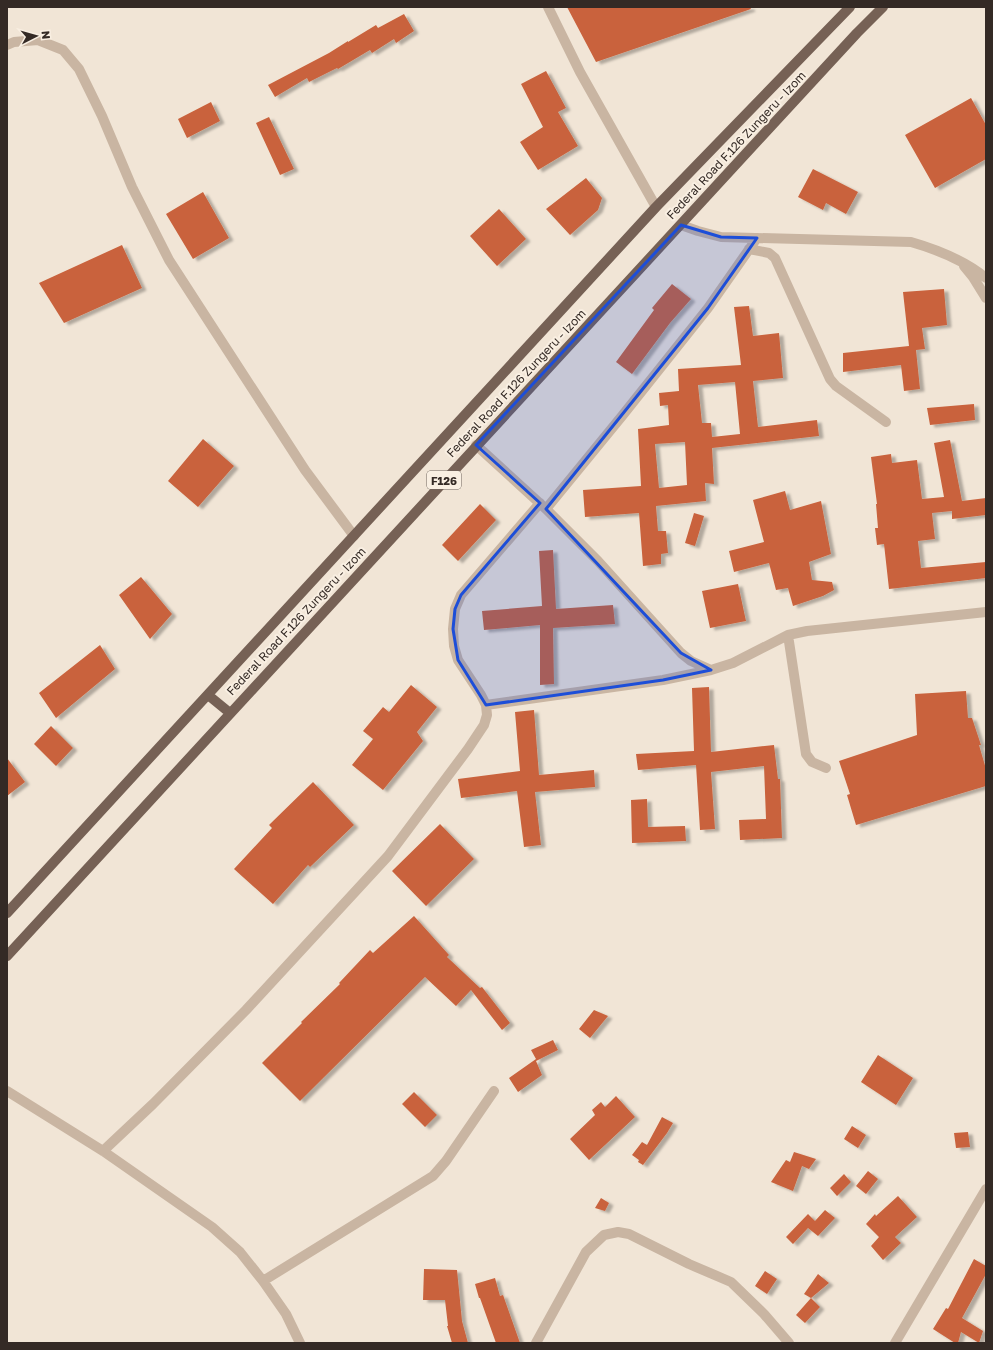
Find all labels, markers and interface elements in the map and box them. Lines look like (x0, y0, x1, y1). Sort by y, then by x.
north arrow (16, 16, 56, 56)
text: N (40, 30, 53, 40)
street label: Federal Road F.126 Zungeru - Izom (663, 68, 809, 222)
street label: Federal Road F.126 Zungeru - Izom (443, 306, 589, 460)
road number: F126 (427, 471, 461, 489)
street label: Federal Road F.126 Zungeru - Izom (223, 544, 369, 698)

